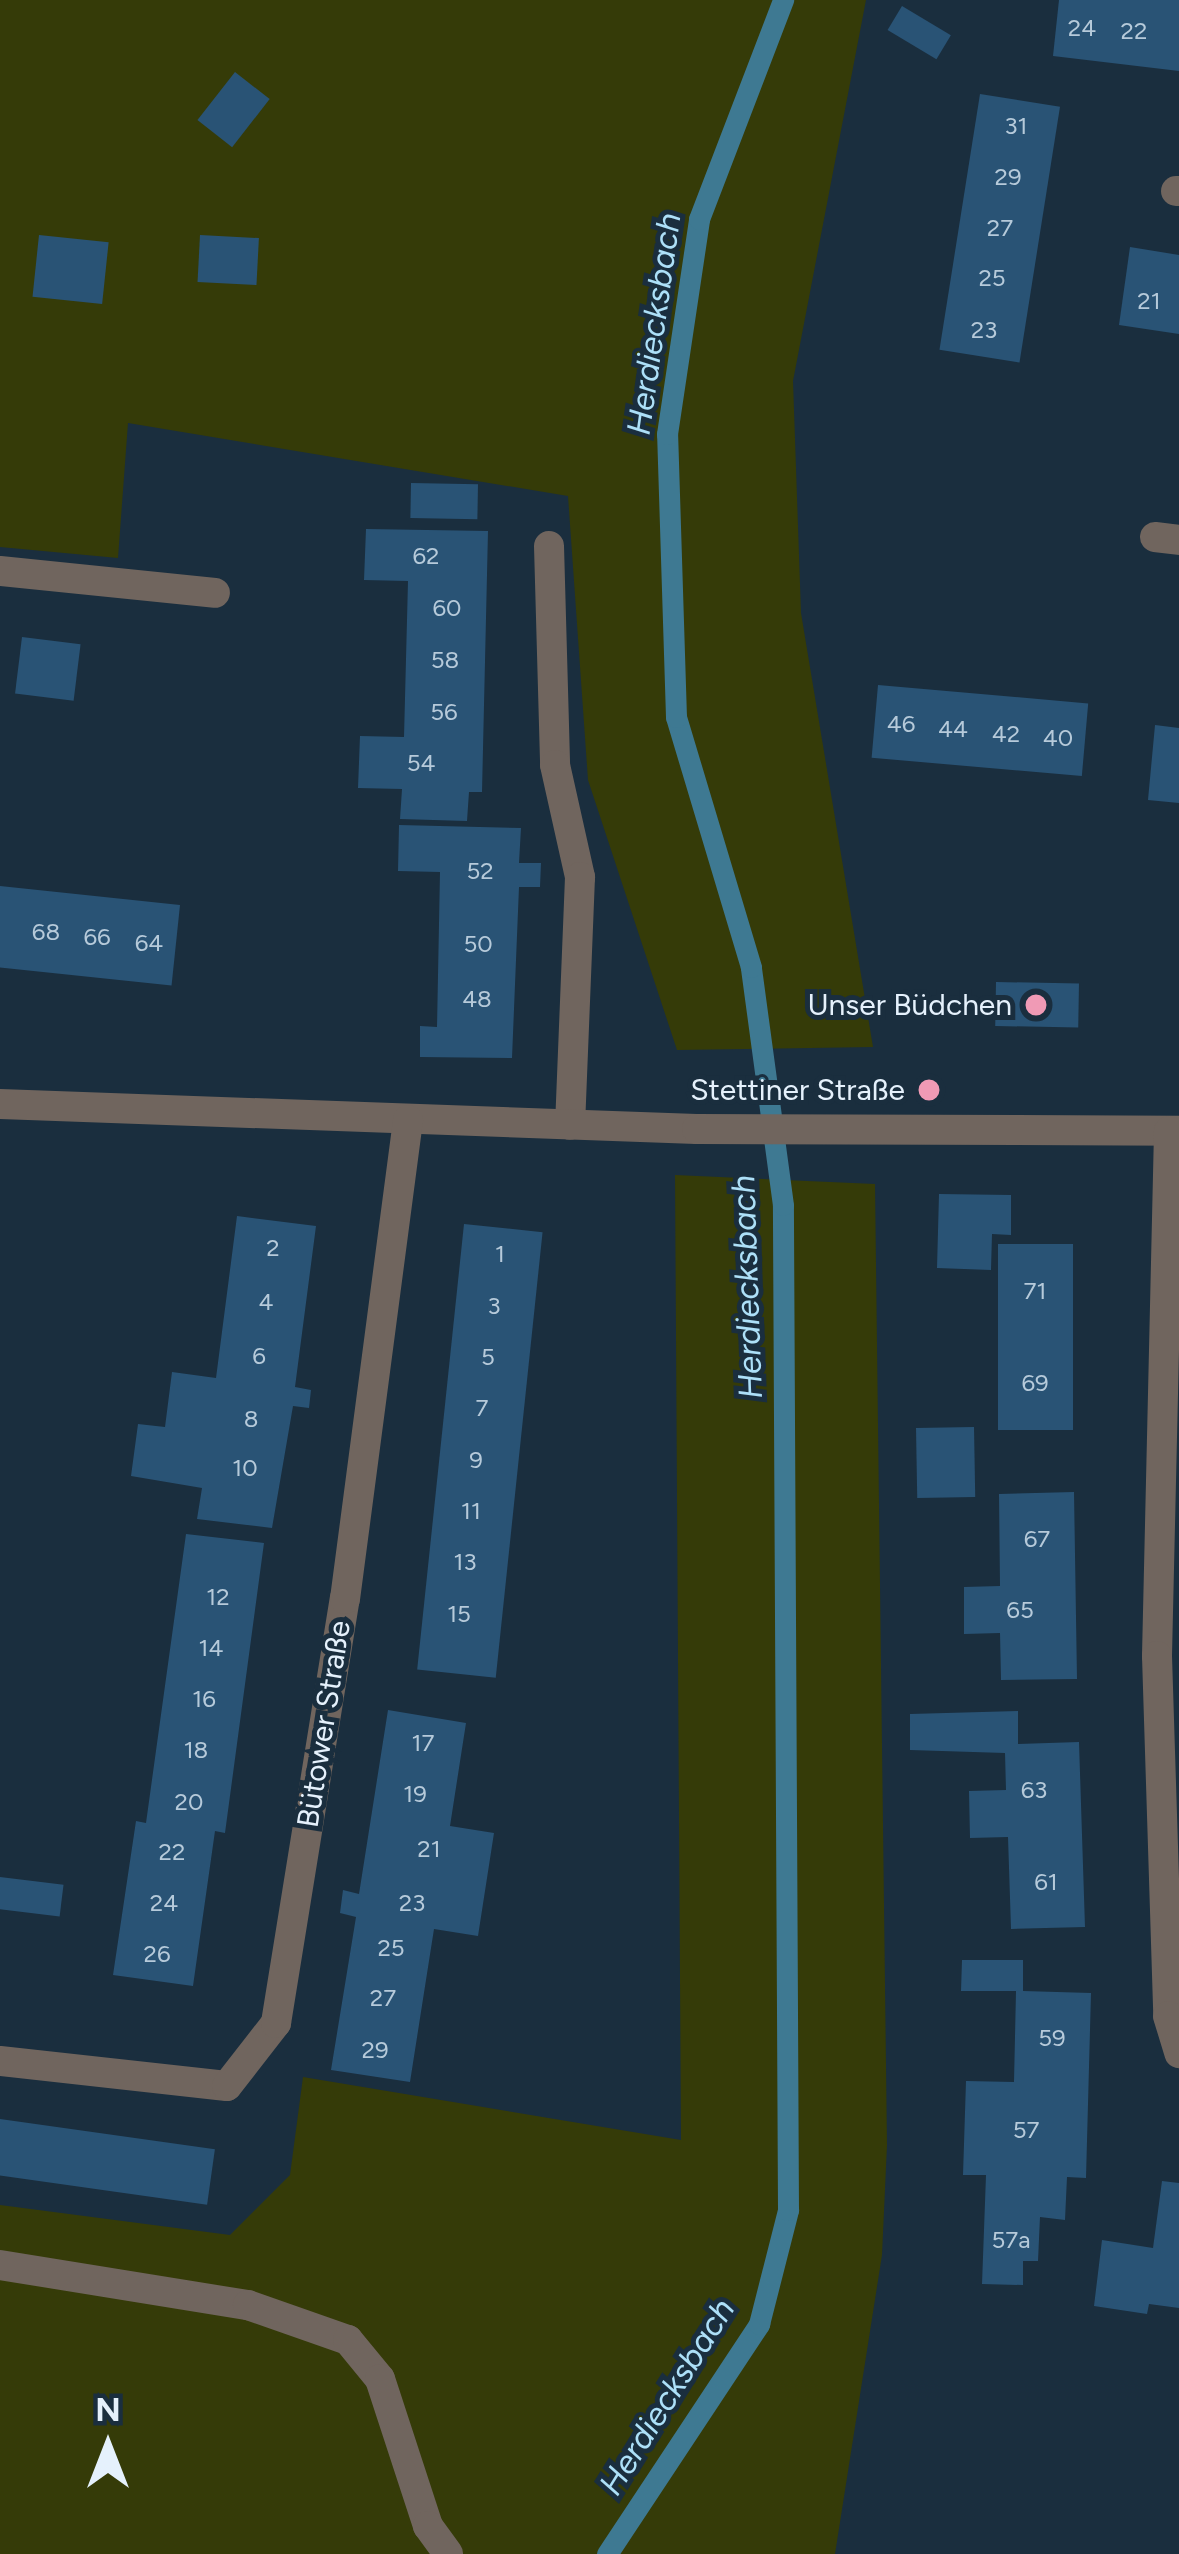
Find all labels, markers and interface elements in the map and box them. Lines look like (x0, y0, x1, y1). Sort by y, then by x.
house number: 24 (1068, 14, 1096, 42)
house number: 22 (1121, 17, 1147, 45)
house number: 31 (1005, 112, 1027, 140)
house number: 29 (995, 163, 1021, 191)
water label: Herdiecksbach (619, 210, 689, 438)
house number: 27 (987, 214, 1013, 242)
house number: 25 (978, 264, 1006, 292)
house number: 21 (1137, 287, 1161, 315)
house number: 23 (971, 316, 997, 344)
house number: 62 (413, 542, 439, 570)
house number: 60 (433, 594, 461, 622)
house number: 58 (431, 646, 459, 674)
house number: 56 (430, 698, 458, 726)
house number: 46 (887, 710, 915, 738)
house number: 44 (938, 715, 968, 743)
house number: 42 (992, 720, 1020, 748)
house number: 40 (1043, 724, 1073, 752)
house number: 54 (407, 749, 435, 777)
house number: 52 (466, 857, 494, 885)
house number: 68 (32, 918, 60, 946)
house number: 66 (83, 923, 111, 951)
house number: 64 (135, 929, 163, 957)
house number: 50 (463, 930, 493, 958)
house number: 48 (462, 985, 492, 1013)
place label: Unser Büdchen (807, 987, 1012, 1023)
marker: Unser Büdchen (1023, 992, 1049, 1018)
place label: Stettiner Straße (690, 1072, 905, 1108)
marker: Stettiner Straße (916, 1077, 942, 1103)
water label: Herdiecksbach (723, 1175, 771, 1399)
house number: 2 (266, 1234, 280, 1262)
house number: 1 (495, 1240, 505, 1268)
house number: 71 (1024, 1277, 1046, 1305)
house number: 4 (259, 1288, 273, 1316)
house number: 3 (487, 1292, 501, 1320)
house number: 6 (252, 1342, 266, 1370)
house number: 5 (481, 1343, 495, 1371)
house number: 69 (1021, 1369, 1049, 1397)
house number: 7 (476, 1394, 488, 1422)
house number: 8 (244, 1405, 258, 1433)
house number: 9 (469, 1446, 483, 1474)
house number: 10 (232, 1454, 258, 1482)
house number: 11 (461, 1497, 481, 1525)
house number: 67 (1024, 1525, 1050, 1553)
house number: 13 (454, 1548, 476, 1576)
house number: 12 (206, 1583, 230, 1611)
house number: 65 (1006, 1596, 1034, 1624)
house number: 15 (447, 1600, 471, 1628)
street label: Bütower Straße (290, 1618, 358, 1830)
house number: 14 (199, 1634, 223, 1662)
house number: 16 (192, 1685, 216, 1713)
house number: 17 (412, 1729, 434, 1757)
house number: 18 (184, 1736, 208, 1764)
house number: 63 (1021, 1776, 1047, 1804)
house number: 19 (403, 1780, 427, 1808)
house number: 20 (175, 1788, 203, 1816)
house number: 21 (417, 1835, 441, 1863)
house number: 22 (159, 1838, 185, 1866)
house number: 61 (1034, 1868, 1058, 1896)
house number: 24 (150, 1889, 178, 1917)
house number: 23 (399, 1889, 425, 1917)
house number: 25 (377, 1934, 405, 1962)
house number: 26 (144, 1940, 170, 1968)
house number: 27 (370, 1984, 396, 2012)
house number: 59 (1038, 2024, 1066, 2052)
house number: 29 (362, 2036, 388, 2064)
house number: 57 (1013, 2116, 1039, 2144)
house number: 57a (992, 2226, 1030, 2254)
water label: Herdiecksbach (591, 2292, 743, 2502)
north arrow (48, 2386, 168, 2506)
text: N (95, 2390, 121, 2429)

